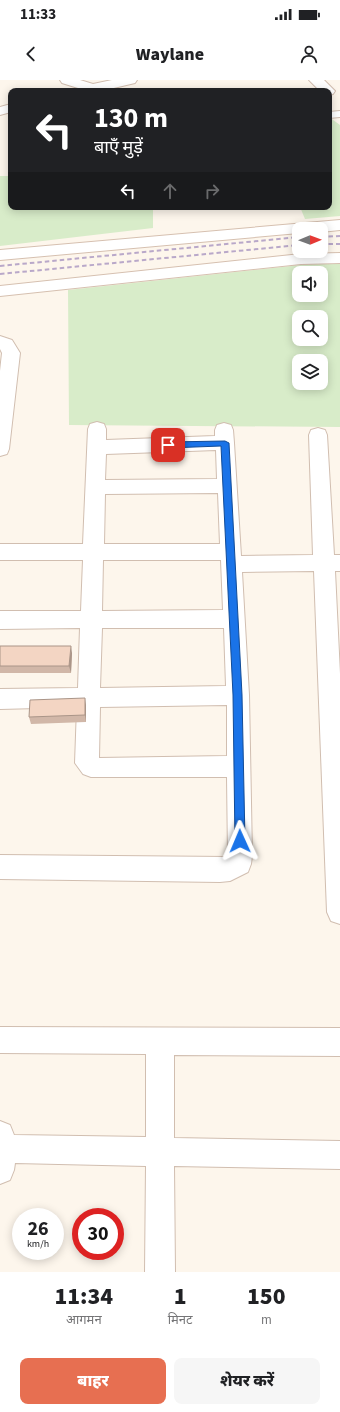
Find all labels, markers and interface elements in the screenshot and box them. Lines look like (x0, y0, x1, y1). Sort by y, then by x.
text: 11:33 (20, 4, 56, 25)
text: Waylane (136, 42, 204, 67)
icon: back (20, 43, 42, 65)
icon: person (298, 43, 320, 65)
text: 130 m (94, 98, 168, 138)
icon: left (28, 104, 80, 156)
text: बाएँ मुड़ें (94, 135, 143, 160)
icon: left (117, 180, 139, 202)
icon: ahead (159, 180, 181, 202)
icon: right (201, 180, 223, 202)
north arrow (292, 222, 328, 258)
map controls (292, 222, 328, 390)
button: sound (292, 266, 328, 302)
button: search (292, 310, 328, 346)
button: layers (292, 354, 328, 390)
pin (151, 428, 185, 462)
icon: arrive (157, 434, 179, 456)
position arrow (219, 820, 261, 862)
speed limit sign: 30 (72, 1208, 124, 1260)
text: 26 (27, 1215, 49, 1243)
text: km/h (27, 1237, 49, 1251)
text: 11:34 (54, 1279, 113, 1314)
text: 1 (174, 1279, 187, 1314)
text: 150 (247, 1279, 286, 1314)
text: आगमन (66, 1311, 102, 1329)
text: मिनट (168, 1311, 193, 1329)
text: m (261, 1311, 272, 1329)
button: बाहर (20, 1358, 166, 1404)
button: शेयर करें (174, 1358, 320, 1404)

